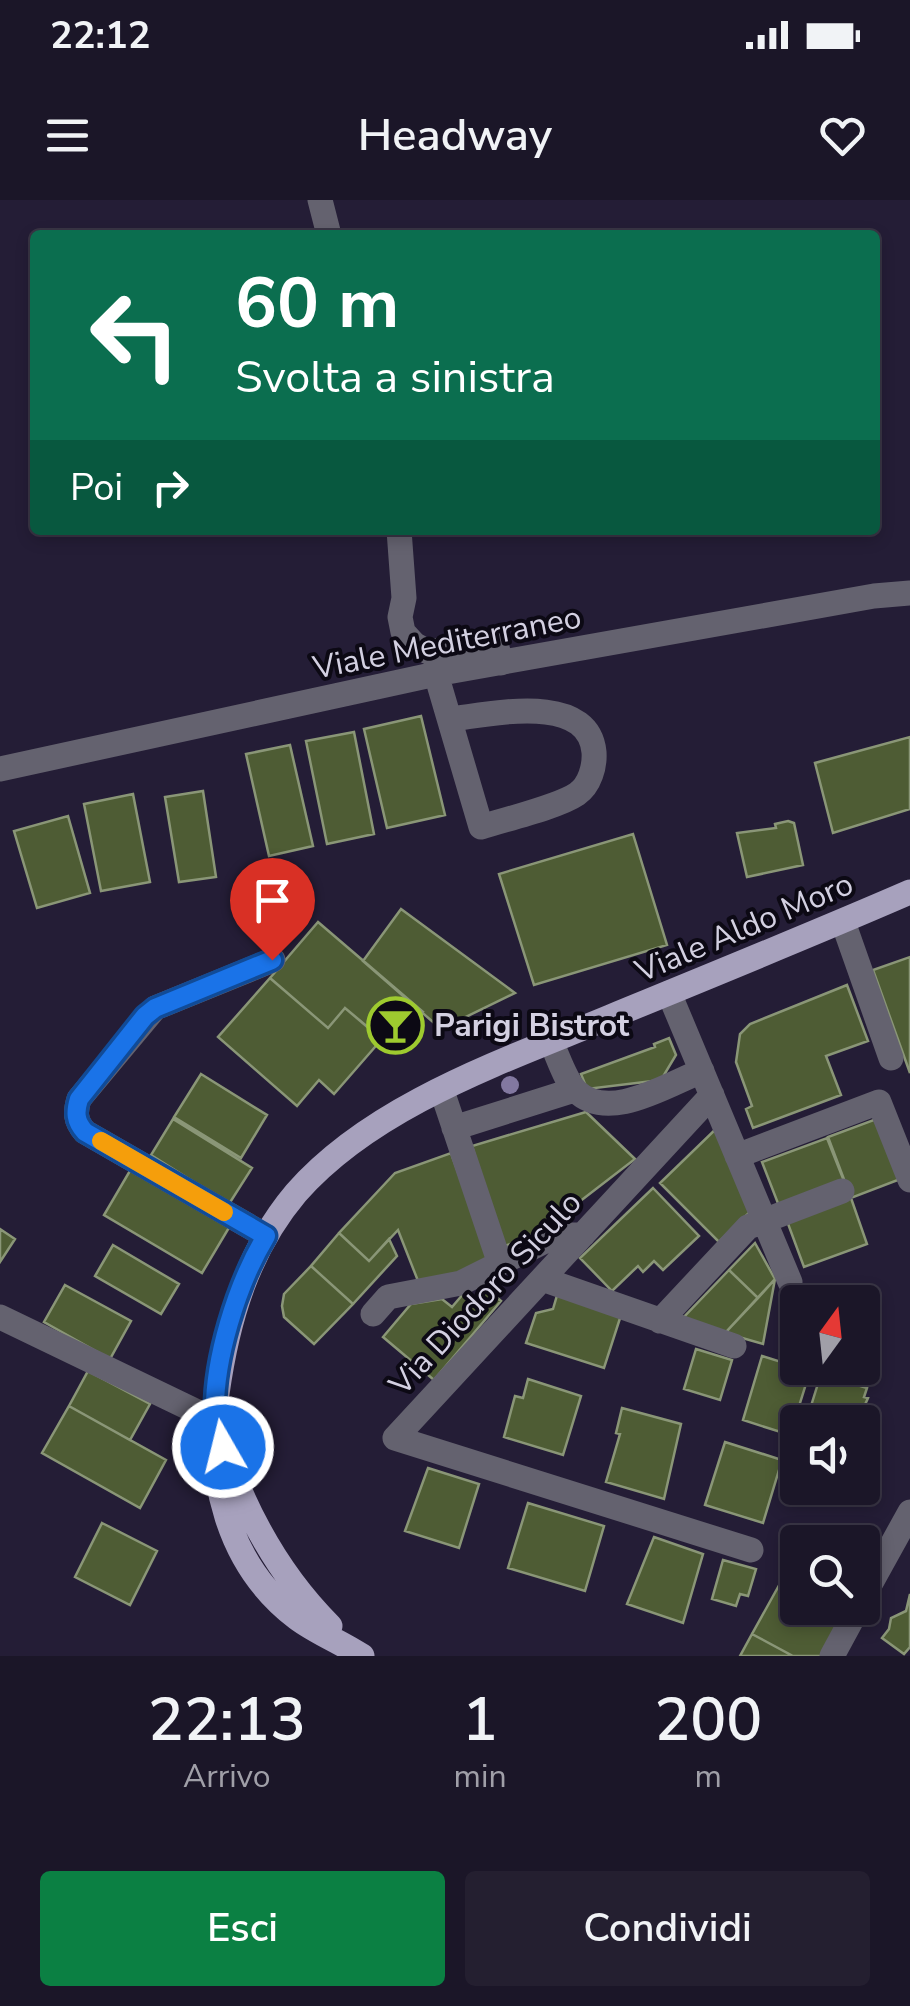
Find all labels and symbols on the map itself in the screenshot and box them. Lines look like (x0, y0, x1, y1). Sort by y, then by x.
street label: Viale Mediterraneo (308, 595, 585, 690)
pin (230, 858, 315, 961)
street label: Viale Aldo Moro (628, 862, 860, 993)
bar icon: Parigi Bistrot (365, 995, 425, 1055)
place label: Parigi Bistrot (434, 1004, 630, 1047)
street label: Via Diodoro Siculo (379, 1182, 591, 1405)
north arrow (780, 1285, 880, 1385)
position arrow (171, 1395, 275, 1499)

